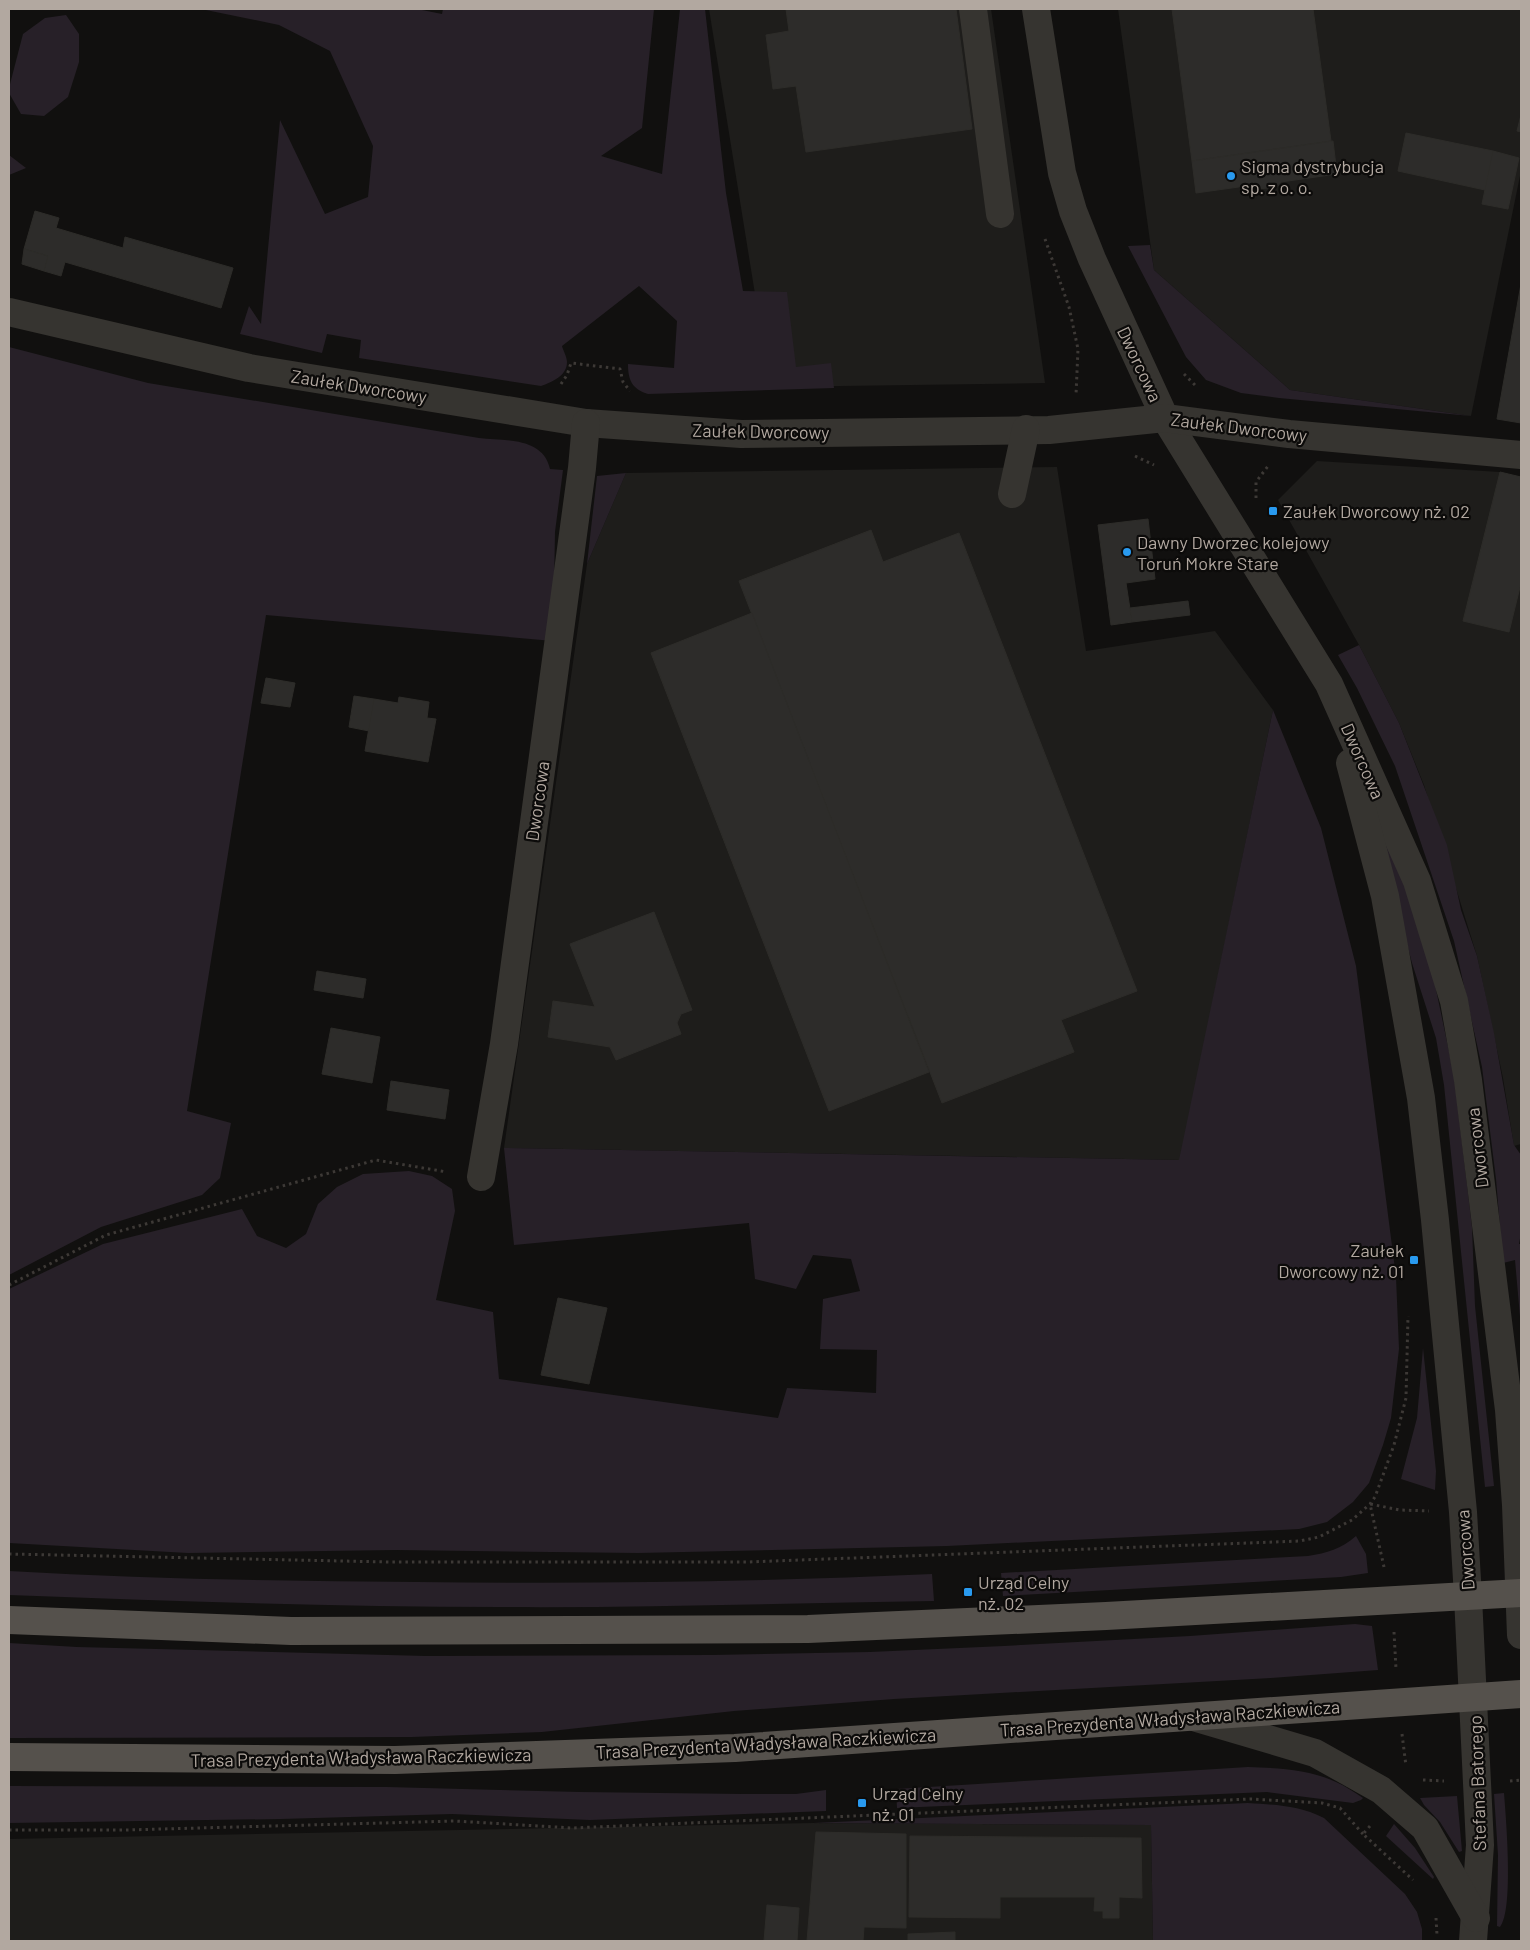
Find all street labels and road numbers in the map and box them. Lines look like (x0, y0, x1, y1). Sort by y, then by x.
street label: Dworcowa (1113, 323, 1167, 405)
street label: Zaułek Dworcowy (290, 364, 428, 408)
street label: Zaułek Dworcowy (1170, 408, 1308, 446)
street label: Zaułek Dworcowy (692, 419, 830, 443)
street label: Dworcowa (1337, 720, 1389, 802)
street label: Dworcowa (520, 760, 554, 842)
street label: Dworcowa (1461, 1107, 1493, 1189)
street label: Dworcowa (1451, 1509, 1479, 1591)
street label: Trasa Prezydenta Władysława Raczkiewicza (999, 1695, 1341, 1741)
street label: Stefana Batorego (1464, 1715, 1490, 1851)
street label: Trasa Prezydenta Władysława Raczkiewicza (595, 1723, 937, 1763)
street label: Trasa Prezydenta Władysława Raczkiewicza (191, 1743, 531, 1771)

